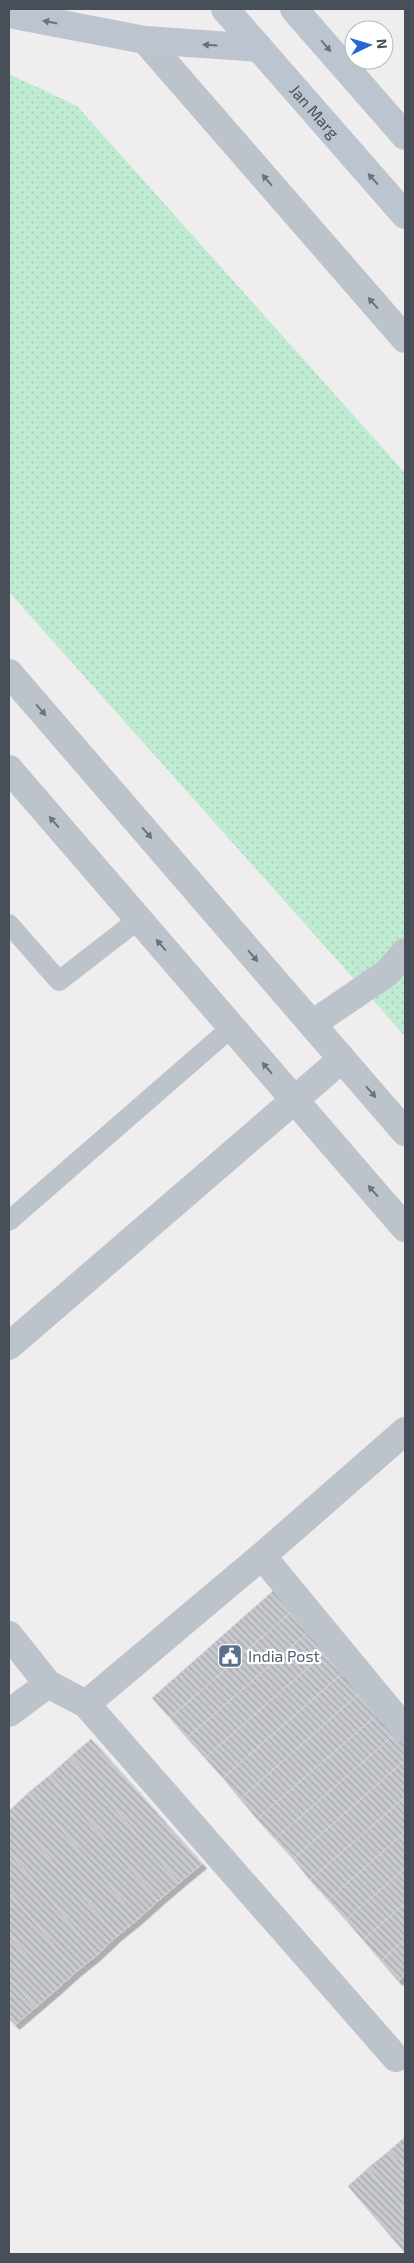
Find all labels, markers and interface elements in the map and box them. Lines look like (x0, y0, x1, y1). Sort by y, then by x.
one-way arrow (42, 18, 57, 26)
north arrow (344, 20, 394, 70)
text: N (374, 38, 391, 50)
one-way arrow (321, 39, 332, 52)
one-way arrow (202, 40, 218, 48)
street label: Jan Marg (286, 80, 344, 142)
one-way arrow (367, 173, 379, 185)
one-way arrow (261, 174, 272, 187)
one-way arrow (368, 296, 379, 309)
one-way arrow (35, 703, 46, 716)
one-way arrow (49, 816, 60, 829)
one-way arrow (141, 826, 153, 838)
one-way arrow (156, 939, 167, 951)
one-way arrow (247, 949, 259, 961)
one-way arrow (262, 1062, 273, 1074)
one-way arrow (365, 1086, 376, 1098)
one-way arrow (368, 1185, 379, 1198)
public building icon: India Post (217, 1643, 243, 1669)
place label: India Post (248, 1646, 320, 1665)

